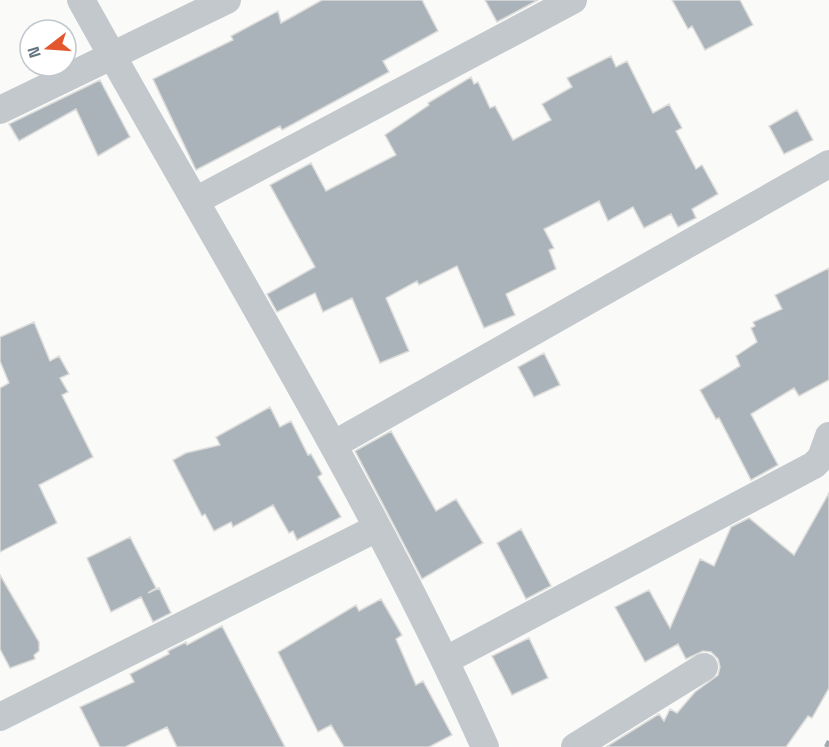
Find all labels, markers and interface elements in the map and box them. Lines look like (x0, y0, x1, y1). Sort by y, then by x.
north arrow (18, 18, 78, 78)
text: N (23, 44, 46, 60)

